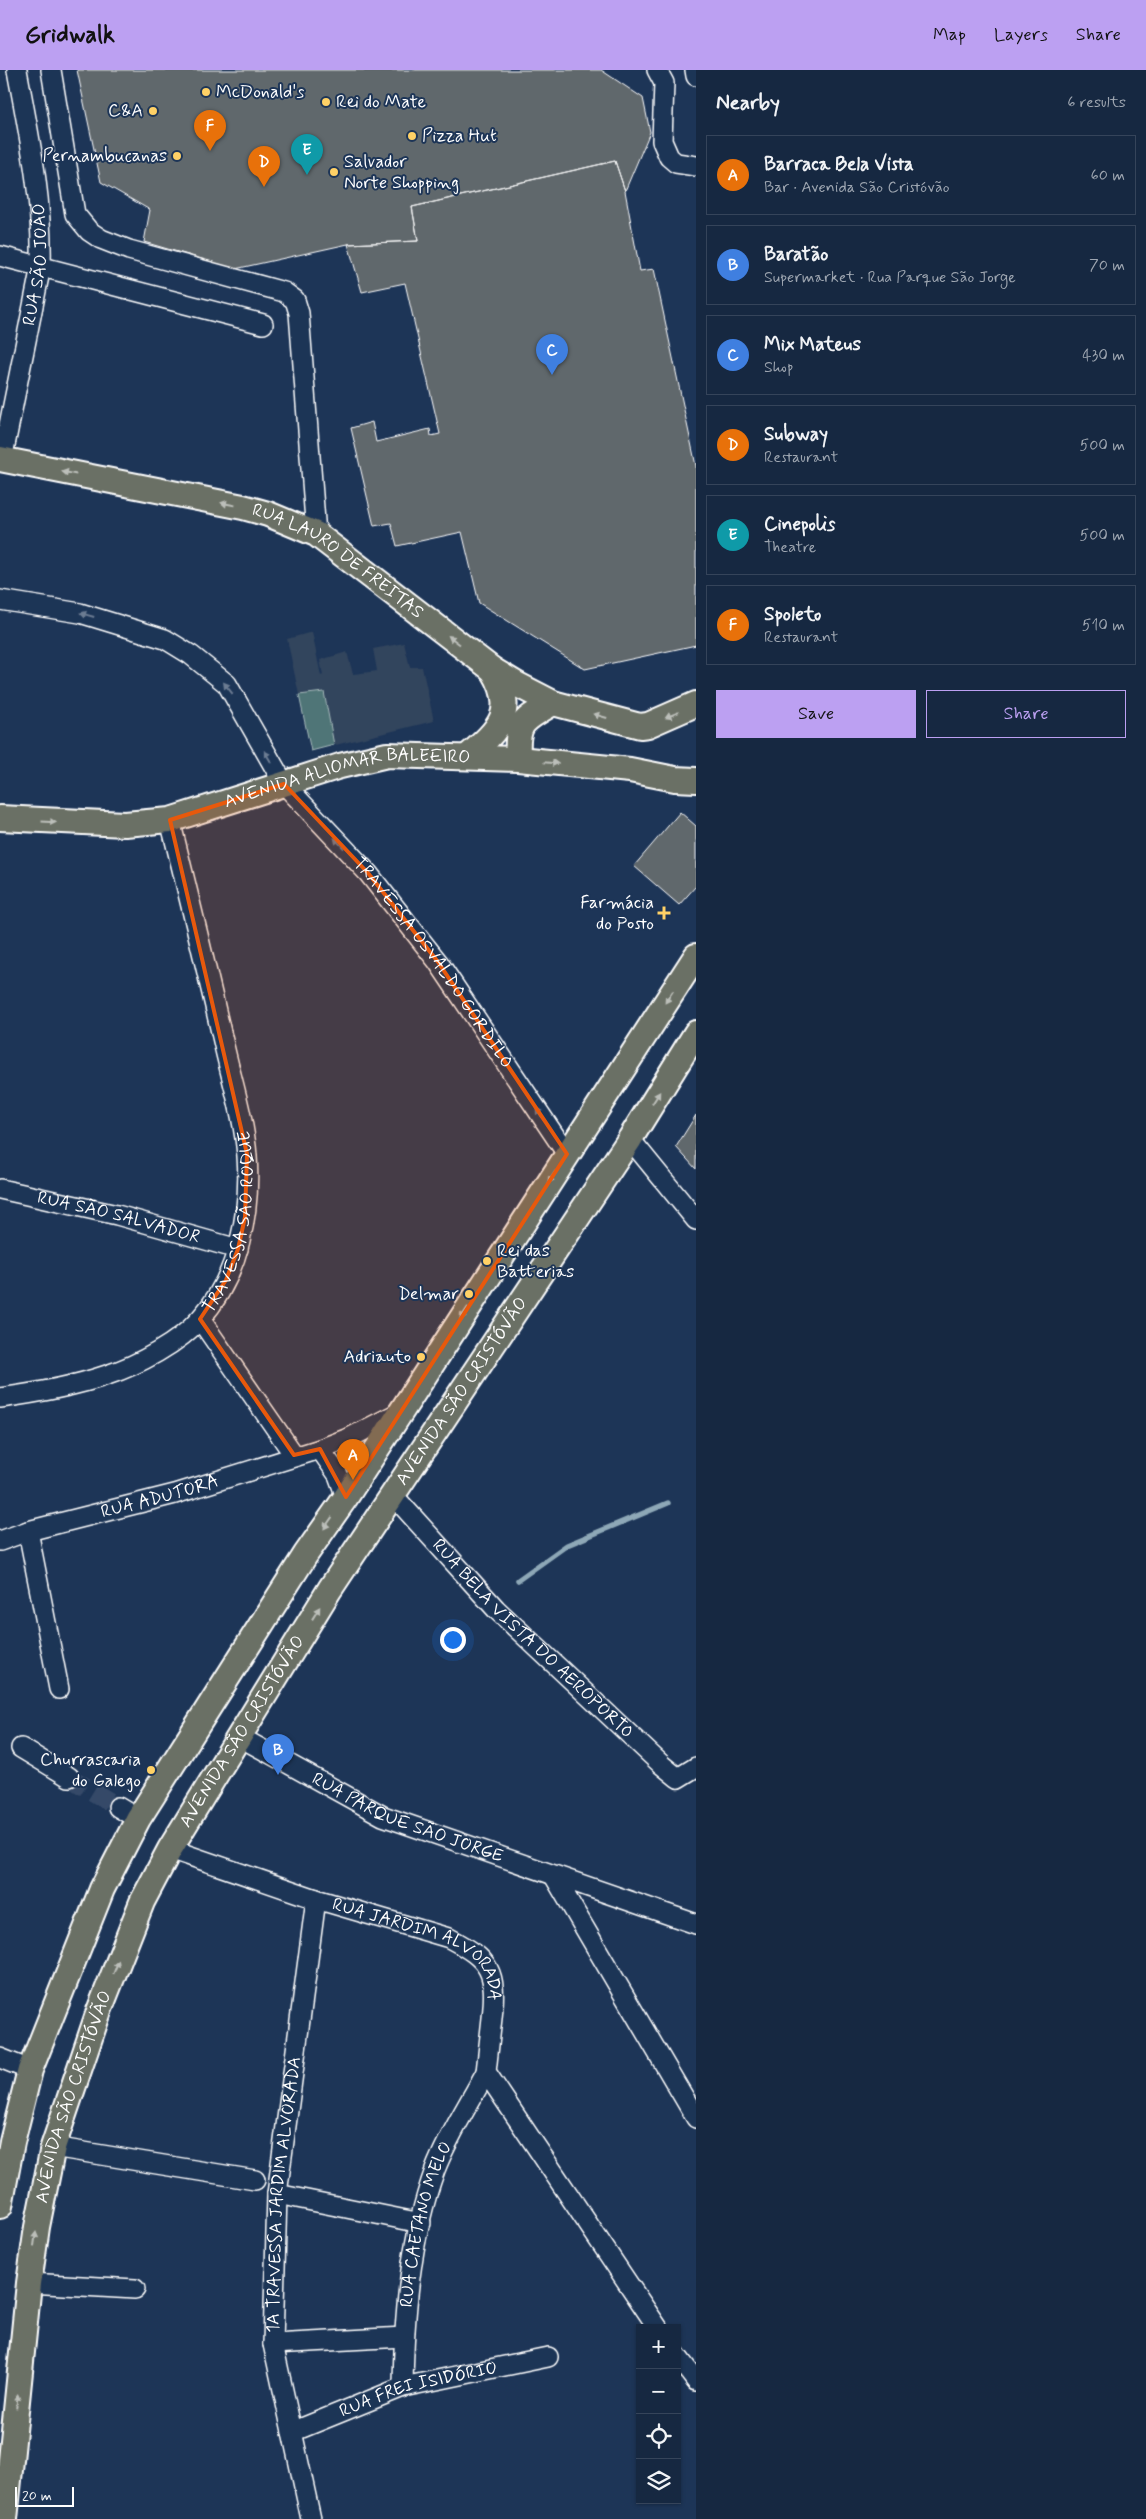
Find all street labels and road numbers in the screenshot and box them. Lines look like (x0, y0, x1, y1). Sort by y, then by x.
street label: RUA SÃO JOÃO (17, 202, 53, 328)
street label: RUA LAURO DE FREITAS (249, 498, 428, 624)
street label: AVENIDA ALIOMAR BALEEIRO (221, 743, 471, 814)
street label: TRAVESSA OSVALDO GORDILO (347, 852, 518, 1073)
street label: TRAVESSA SÃO ROQUE (197, 1129, 260, 1318)
street label: RUA SÃO SALVADOR (35, 1186, 203, 1250)
street label: AVENIDA SÃO CRISTÓVÃO (390, 1292, 533, 1490)
street label: RUA ADUTORA (98, 1469, 222, 1524)
street label: RUA BELA VISTA DO AEROPORTO (426, 1534, 639, 1744)
street label: AVENIDA SÃO CRISTÓVÃO (174, 1631, 311, 1832)
street label: RUA PARQUE SÃO JORGE (307, 1767, 506, 1869)
street label: RUA JARDIM ALVORADA (329, 1892, 506, 2001)
street label: AVENIDA SÃO CRISTÓVÃO (30, 1987, 118, 2205)
street label: 1A TRAVESSA JARDIM ALVORADA (261, 2055, 307, 2333)
street label: RUA CAETANO MELO (395, 2138, 458, 2308)
street label: RUA FREI ISIDÓRIO (336, 2356, 499, 2424)

